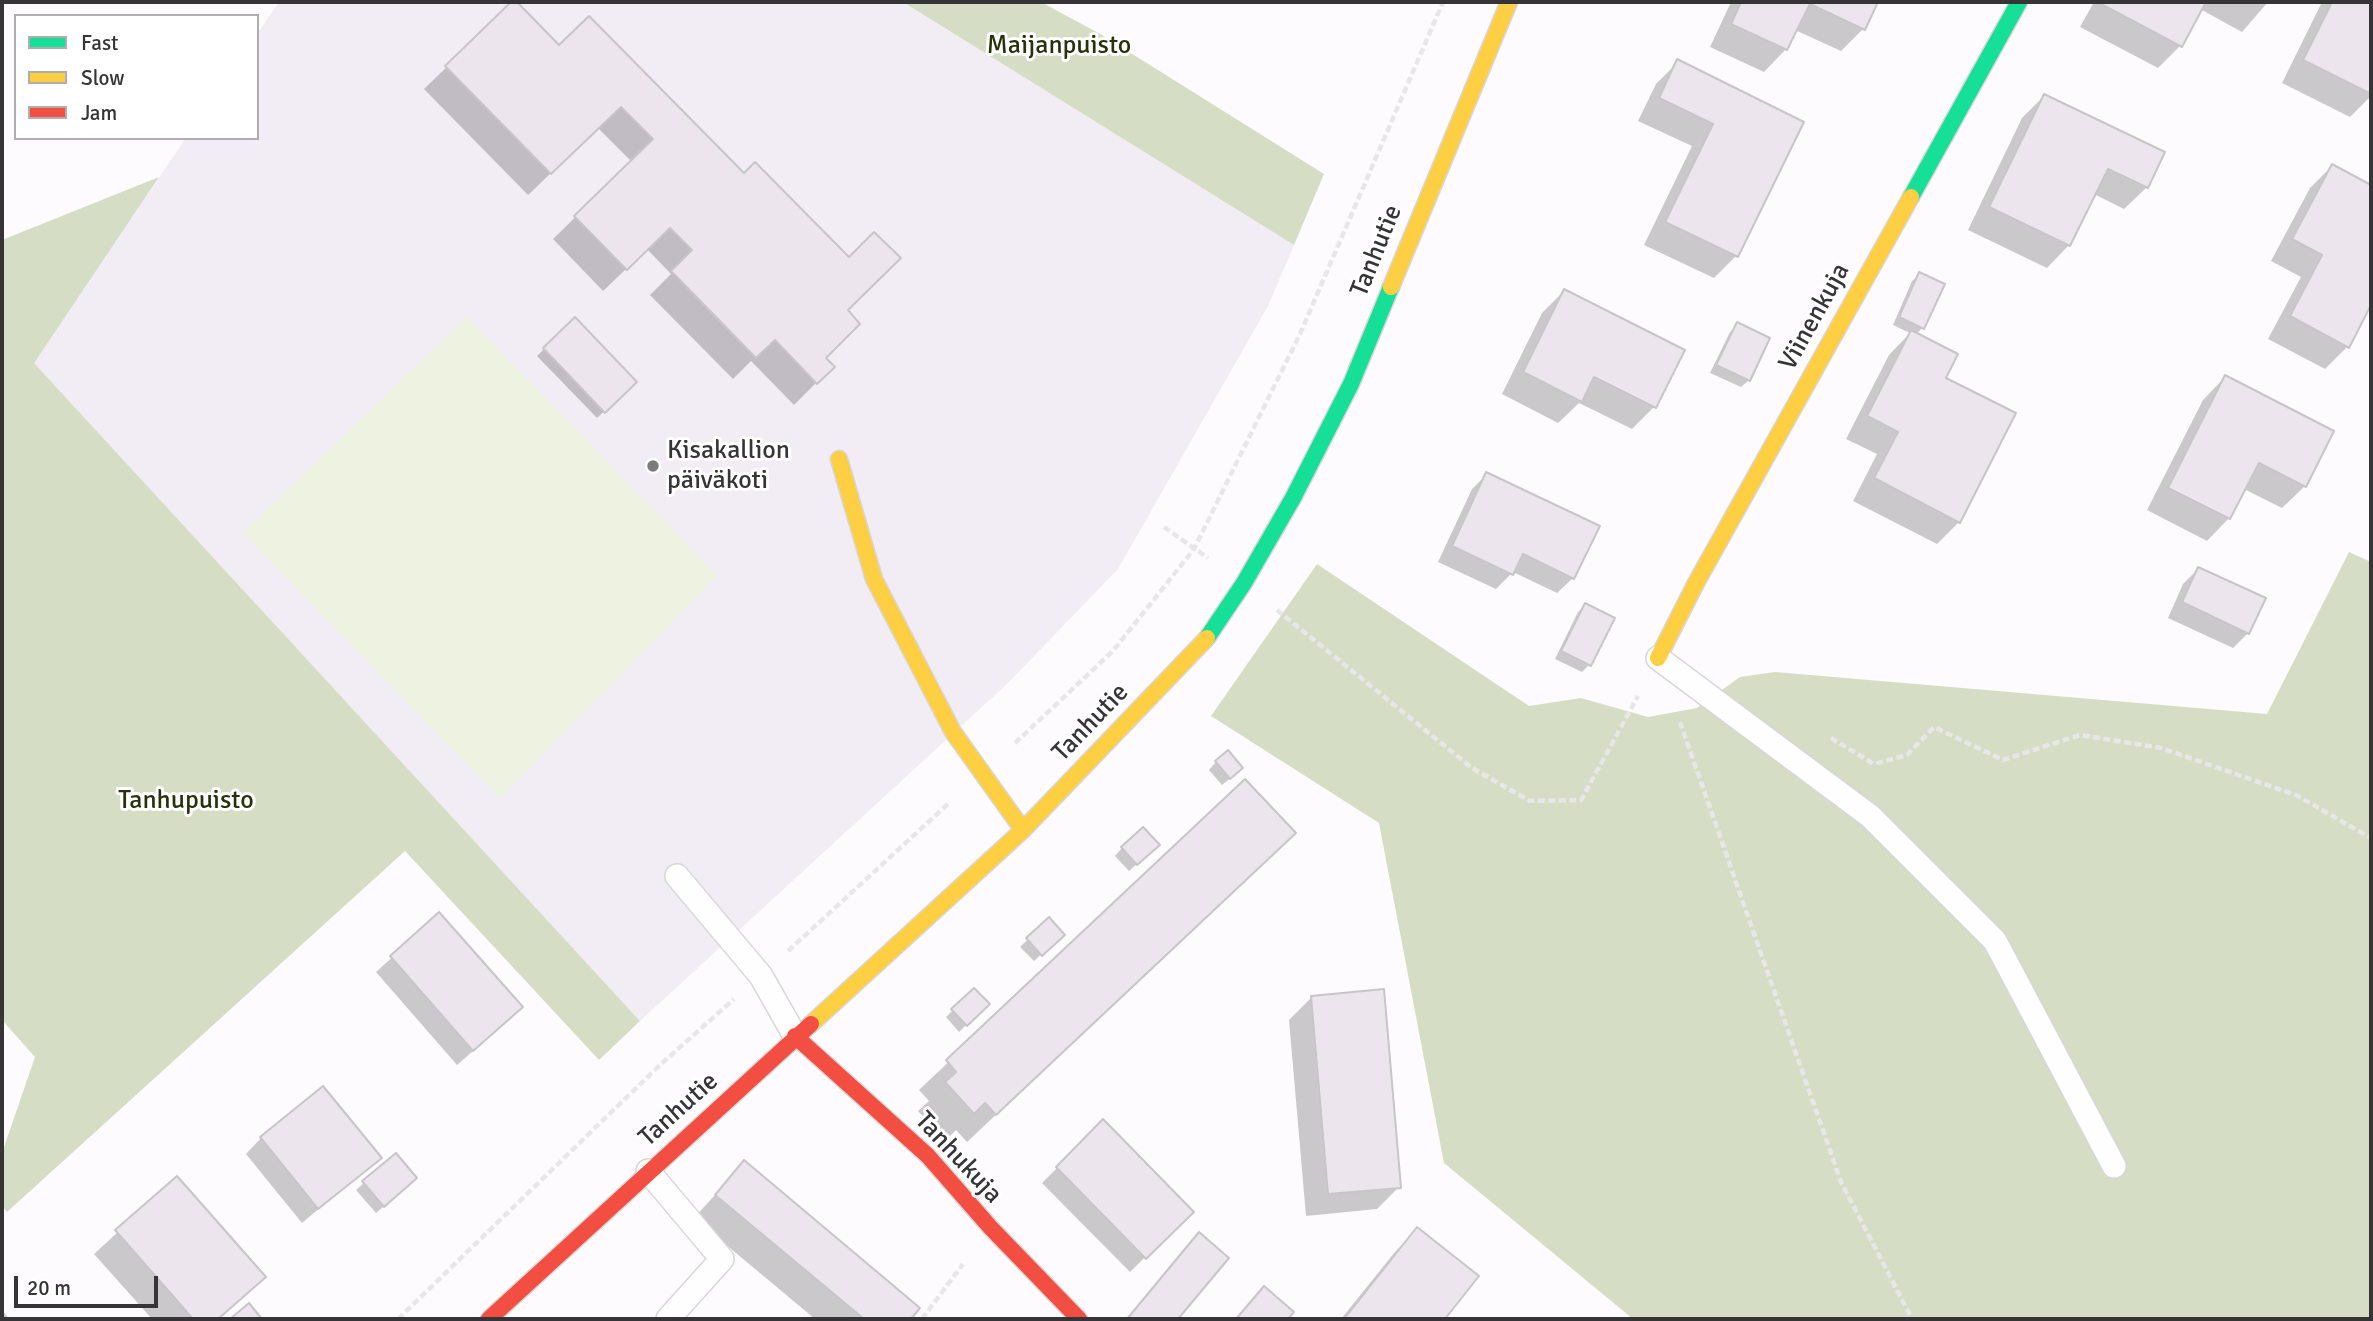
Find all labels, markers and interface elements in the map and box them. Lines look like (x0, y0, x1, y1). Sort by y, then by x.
legend (14, 14, 259, 140)
text: Fast (81, 30, 118, 56)
park label: Maijanpuisto (987, 30, 1131, 62)
text: Slow (81, 65, 125, 91)
text: Jam (81, 100, 117, 126)
street label: Tanhutie (1345, 201, 1409, 301)
street label: Viinenkuja (1773, 258, 1857, 376)
place label: Kisakallion päiväkoti (667, 435, 790, 496)
marker: Kisakallion päiväkoti (645, 458, 661, 474)
street label: Tanhutie (1046, 678, 1136, 768)
park label: Tanhupuisto (118, 785, 254, 817)
street label: Tanhutie (633, 1066, 725, 1154)
street label: Tanhukuja (908, 1106, 1008, 1210)
scale bar (18, 1262, 161, 1306)
text: 20 m (27, 1275, 71, 1301)

